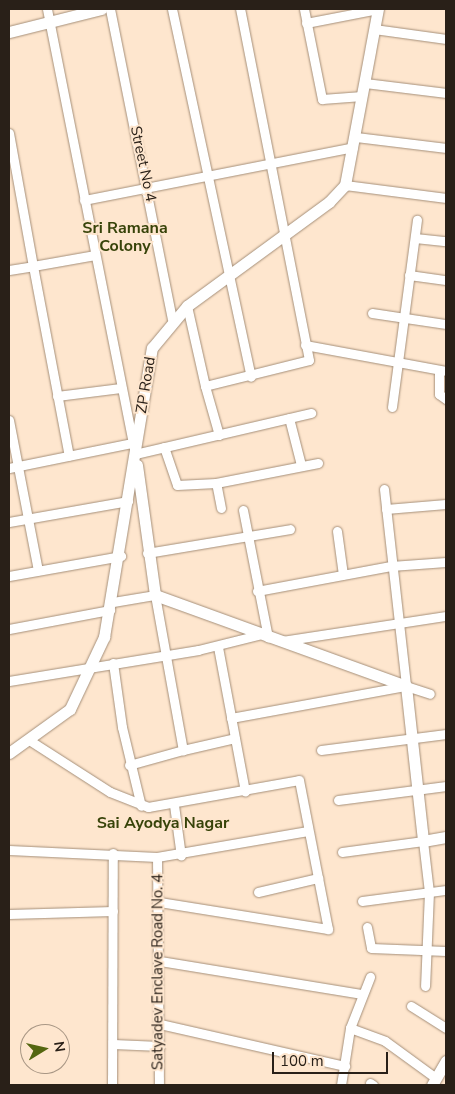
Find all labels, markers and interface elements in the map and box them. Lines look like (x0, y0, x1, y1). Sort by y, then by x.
street label: Street No 4 (126, 124, 160, 204)
district label: Sri Ramana Colony (82, 218, 168, 256)
street label: ZP Road (133, 355, 159, 415)
district label: Sai Ayodya Nagar (97, 813, 229, 833)
street label: Satyadev Enclave Road No. 4 (149, 874, 167, 1070)
north arrow (20, 1024, 70, 1074)
text: N (49, 1040, 70, 1053)
scale bar (275, 1042, 391, 1074)
text: 100 m (280, 1051, 324, 1071)

